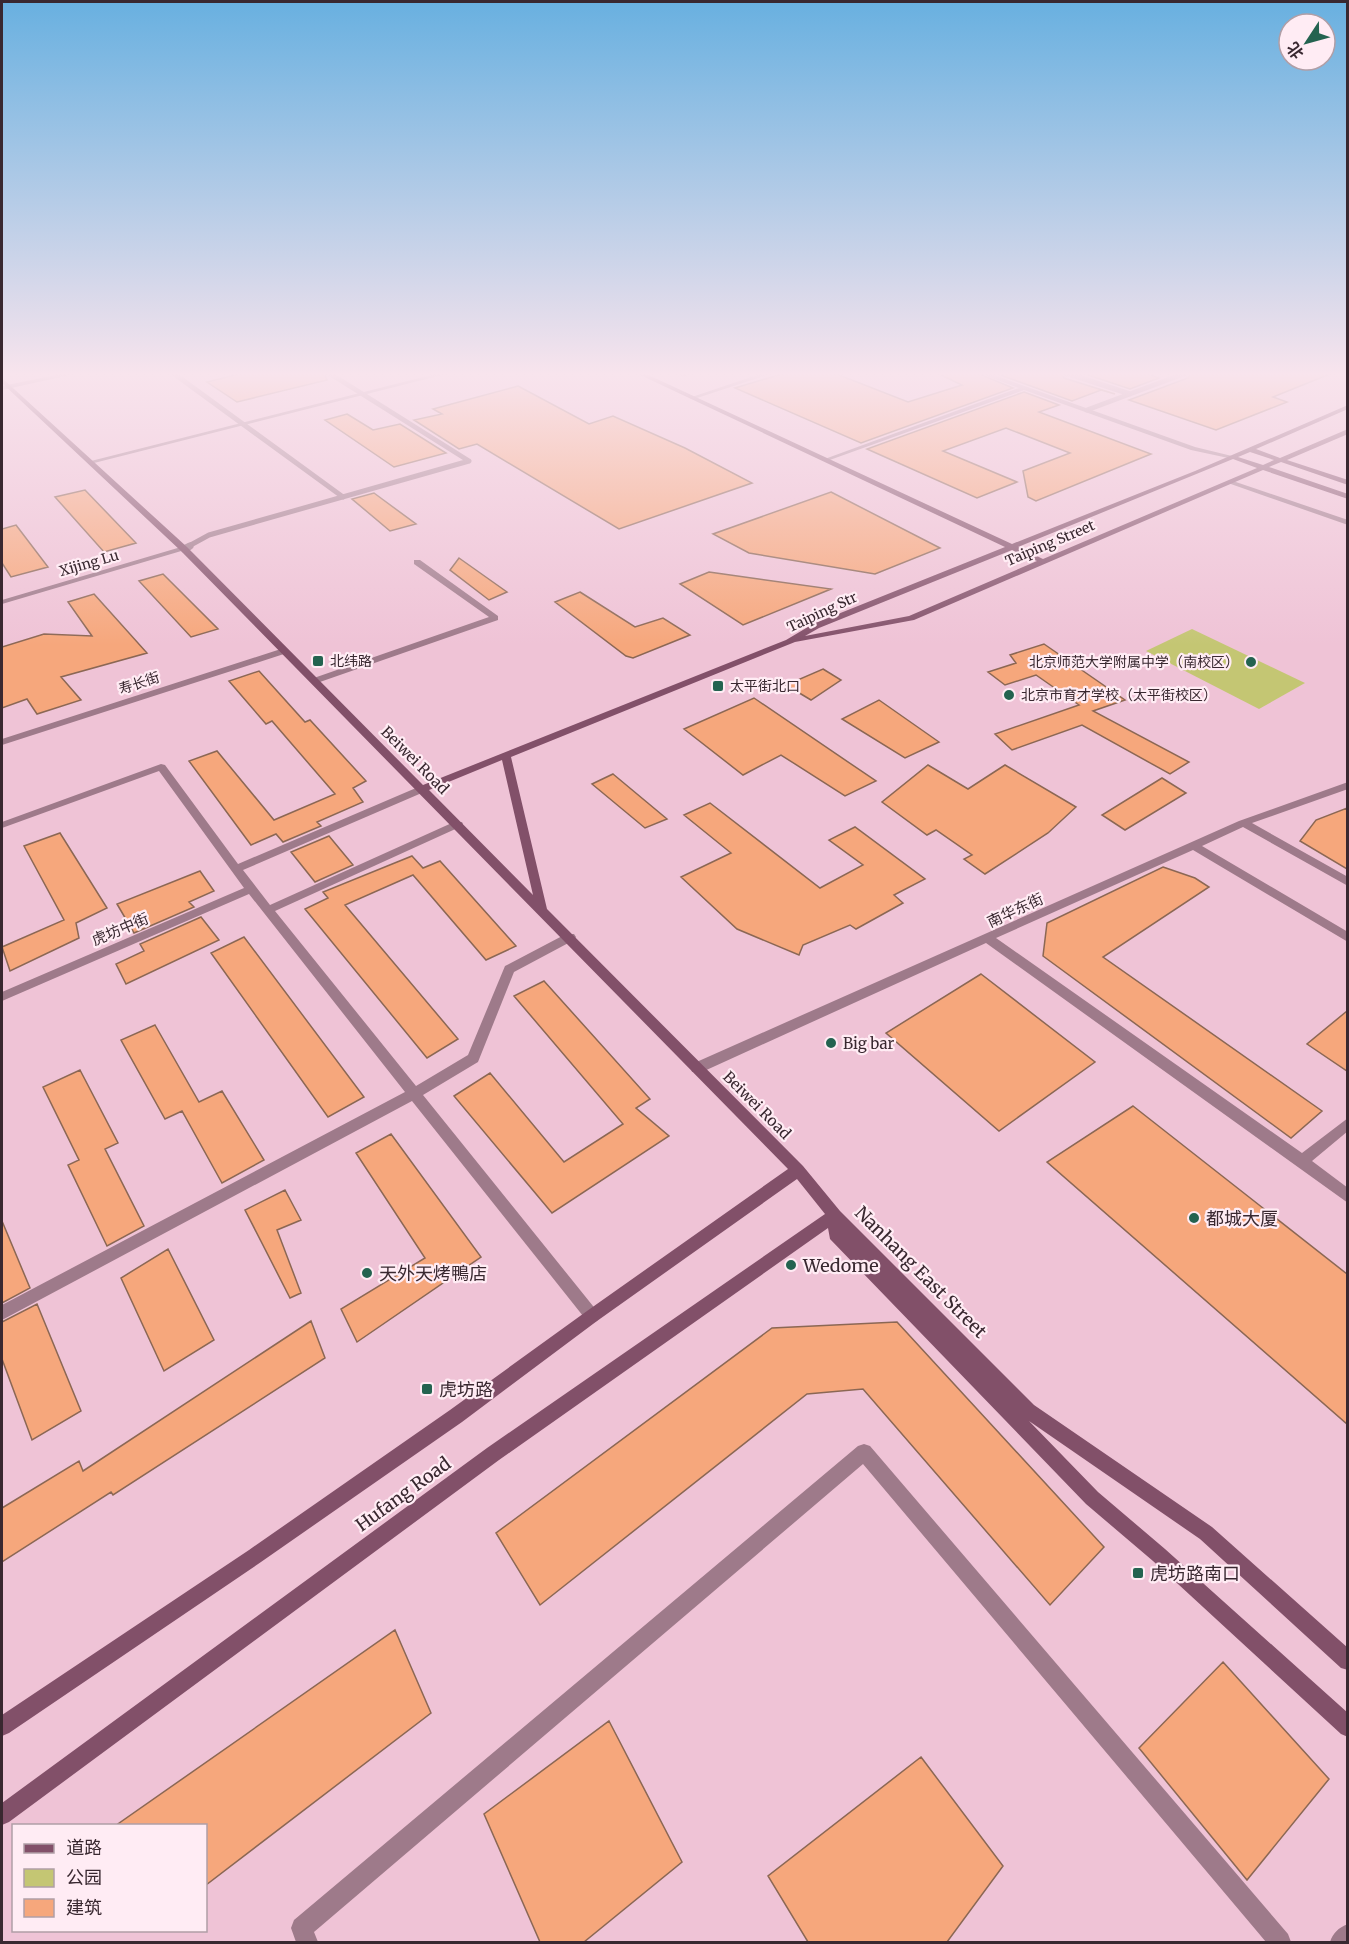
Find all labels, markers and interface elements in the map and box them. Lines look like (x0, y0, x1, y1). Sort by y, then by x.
north arrow (1277, 12, 1337, 72)
text: 北 (1282, 38, 1308, 63)
street label: Taiping Street (1003, 516, 1098, 570)
street label: Xijing Lu (57, 546, 121, 580)
street label: Taiping Str (784, 588, 860, 636)
place label: 北纬路 (330, 652, 372, 670)
place label: 北京师范大学附属中学（南校区） (1029, 653, 1239, 671)
marker: 北纬路 (311, 654, 325, 668)
marker: 北京师范大学附属中学（南校区） (1244, 655, 1258, 669)
street label: 寿长街 (116, 668, 162, 698)
place label: 太平街北口 (730, 677, 800, 695)
marker: 太平街北口 (711, 679, 725, 693)
place label: 北京市育才学校（太平街校区） (1021, 686, 1217, 704)
marker: 北京市育才学校（太平街校区） (1002, 688, 1016, 702)
street label: Beiwei Road (377, 722, 453, 798)
street label: 南华东街 (984, 889, 1046, 931)
street label: 虎坊中街 (89, 909, 151, 949)
place label: Big bar (843, 1034, 894, 1053)
marker: Big bar (824, 1036, 838, 1050)
street label: Beiwei Road (719, 1067, 795, 1143)
street label: Nanhang East Street (850, 1201, 992, 1343)
place label: 都城大厦 (1206, 1207, 1278, 1230)
marker: 都城大厦 (1187, 1211, 1201, 1225)
place label: Wedome (802, 1254, 879, 1277)
marker: Wedome (784, 1258, 798, 1272)
place label: 天外天烤鴨店 (379, 1262, 487, 1285)
marker: 天外天烤鴨店 (360, 1266, 374, 1280)
place label: 虎坊路 (439, 1378, 493, 1401)
marker: 虎坊路 (420, 1382, 434, 1396)
street label: Hufang Road (351, 1452, 455, 1536)
place label: 虎坊路南口 (1150, 1562, 1240, 1585)
marker: 虎坊路南口 (1131, 1566, 1145, 1580)
legend (12, 1824, 207, 1932)
text: 道路 (66, 1836, 102, 1859)
text: 公园 (66, 1866, 102, 1889)
text: 建筑 (66, 1896, 102, 1919)

